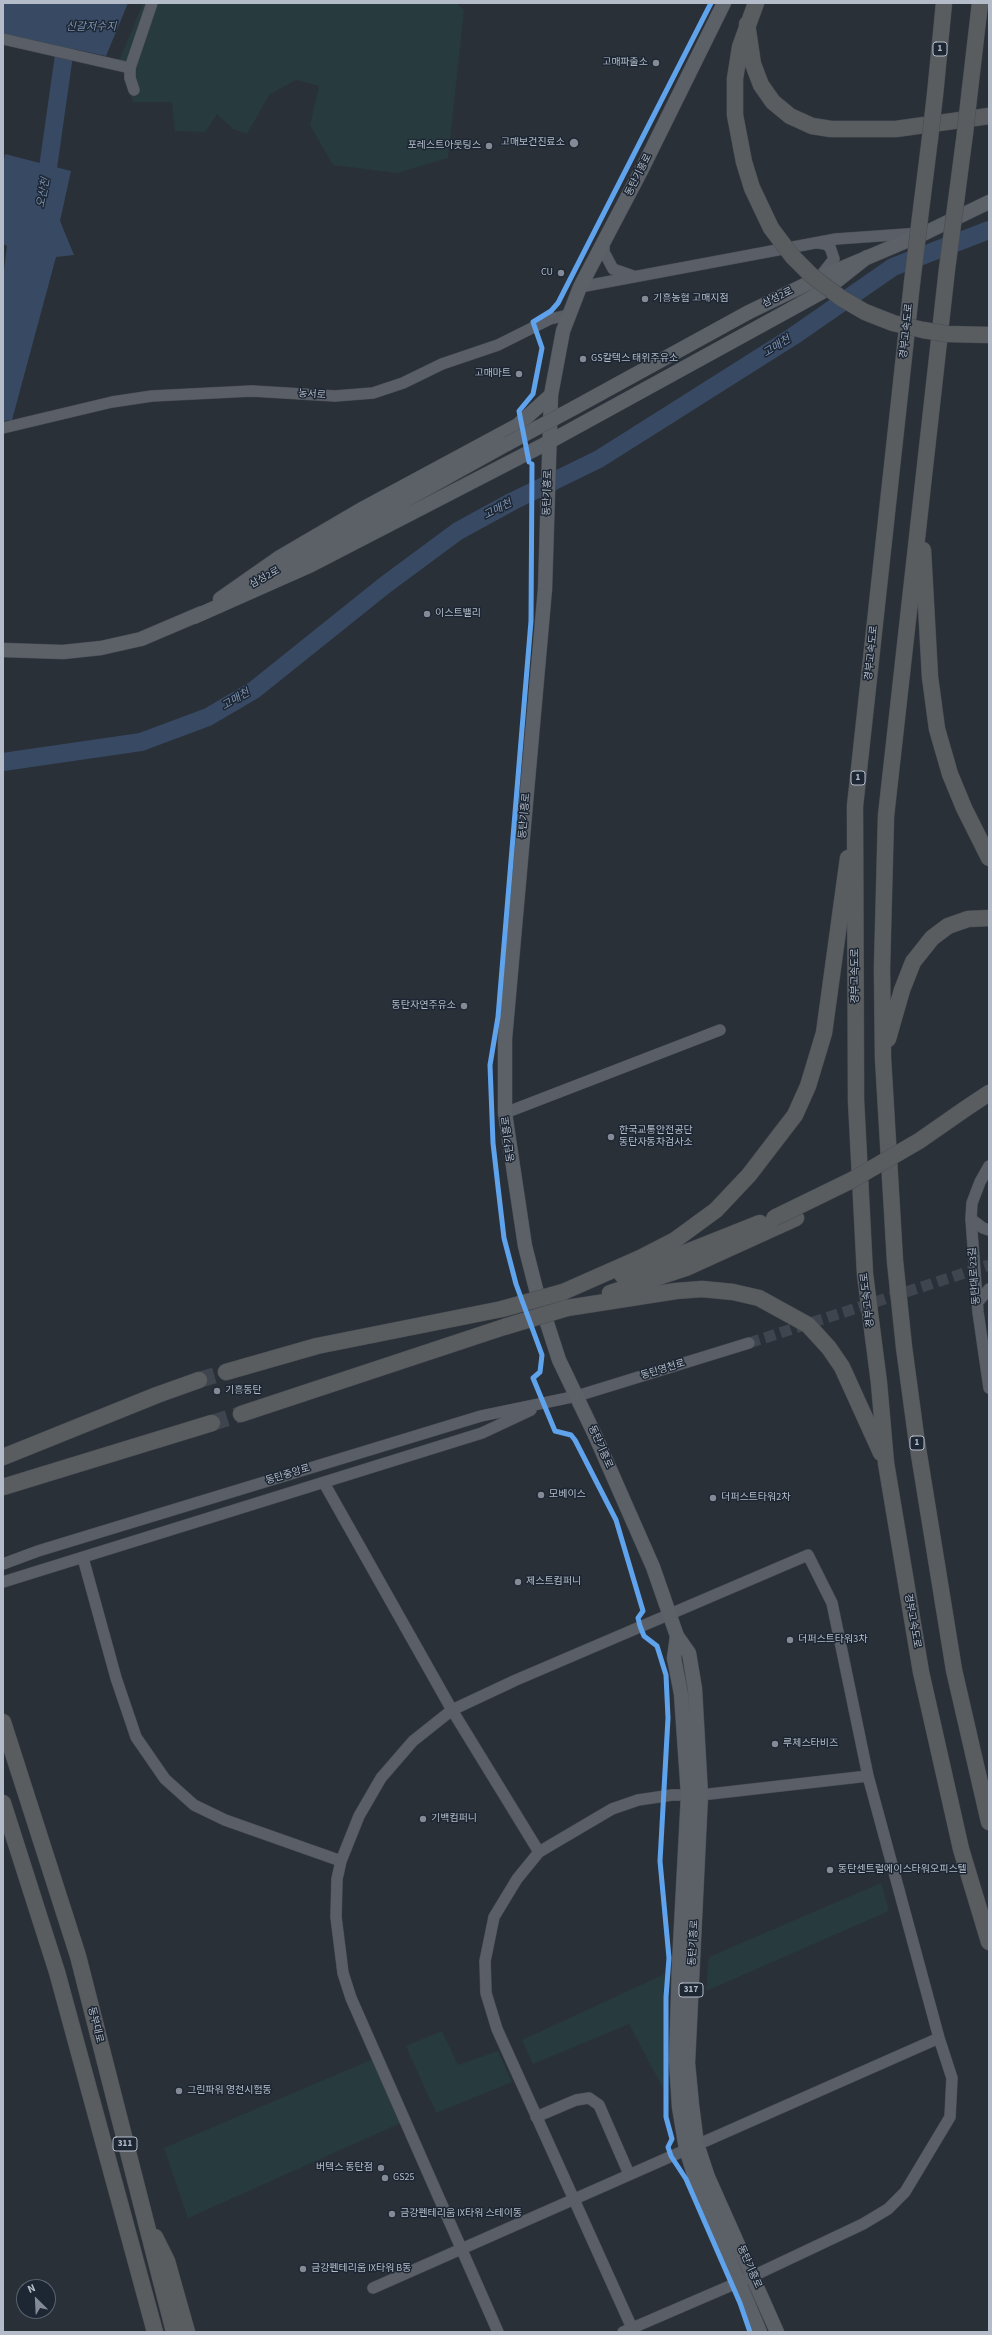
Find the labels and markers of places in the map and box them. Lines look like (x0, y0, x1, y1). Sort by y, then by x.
place label: 고매파출소 (602, 57, 648, 69)
marker: 고매파출소 (651, 58, 661, 68)
place label: 고매보건진료소 (501, 137, 565, 149)
marker: 고매보건진료소 (568, 137, 580, 149)
place label: 포레스트아웃팅스 (407, 140, 481, 152)
marker: 포레스트아웃팅스 (484, 141, 494, 151)
place label: CU (541, 267, 553, 279)
marker: CU (556, 268, 566, 278)
place label: 기흥농협 고매지점 (653, 293, 729, 305)
marker: 기흥농협 고매지점 (640, 294, 650, 304)
place label: GS칼텍스 태위주유소 (591, 353, 678, 365)
marker: GS칼텍스 태위주유소 (578, 354, 588, 364)
place label: 고매마트 (474, 368, 511, 380)
marker: 고매마트 (514, 369, 524, 379)
place label: 이스트밸리 (435, 608, 481, 620)
marker: 이스트밸리 (422, 609, 432, 619)
place label: 동탄자연주유소 (392, 1000, 456, 1012)
marker: 동탄자연주유소 (459, 1001, 469, 1011)
place label: 한국교통안전공단 동탄자동차검사소 (619, 1125, 693, 1148)
marker: 한국교통안전공단 동탄자동차검사소 (606, 1132, 616, 1142)
place label: 기흥동탄 (225, 1385, 262, 1397)
marker: 기흥동탄 (212, 1386, 222, 1396)
place label: 모베이스 (549, 1489, 586, 1501)
marker: 모베이스 (536, 1490, 546, 1500)
place label: 더퍼스트타워2차 (721, 1492, 790, 1504)
marker: 더퍼스트타워2차 (708, 1493, 718, 1503)
place label: 제스트컴퍼니 (526, 1576, 581, 1588)
marker: 제스트컴퍼니 (513, 1577, 523, 1587)
place label: 더퍼스트타워3차 (798, 1634, 867, 1646)
marker: 더퍼스트타워3차 (785, 1635, 795, 1645)
place label: 루체스타비즈 (783, 1738, 838, 1750)
marker: 루체스타비즈 (770, 1739, 780, 1749)
place label: 기백컴퍼니 (431, 1813, 477, 1825)
marker: 기백컴퍼니 (418, 1814, 428, 1824)
place label: 동탄센트럴에이스타워오피스텔 (838, 1864, 967, 1876)
marker: 동탄센트럴에이스타워오피스텔 (825, 1865, 835, 1875)
place label: 그린파워 영천시험동 (187, 2085, 272, 2097)
marker: 그린파워 영천시험동 (174, 2086, 184, 2096)
place label: 버텍스 동탄점 (316, 2162, 373, 2174)
marker: 버텍스 동탄점 (376, 2163, 386, 2173)
place label: GS25 (393, 2172, 414, 2184)
marker: GS25 (380, 2173, 390, 2183)
place label: 금강펜테리움 IX타워 스테이동 (400, 2208, 522, 2220)
marker: 금강펜테리움 IX타워 스테이동 (387, 2209, 397, 2219)
place label: 금강펜테리움 IX타워 B동 (311, 2263, 411, 2275)
marker: 금강펜테리움 IX타워 B동 (298, 2264, 308, 2274)

